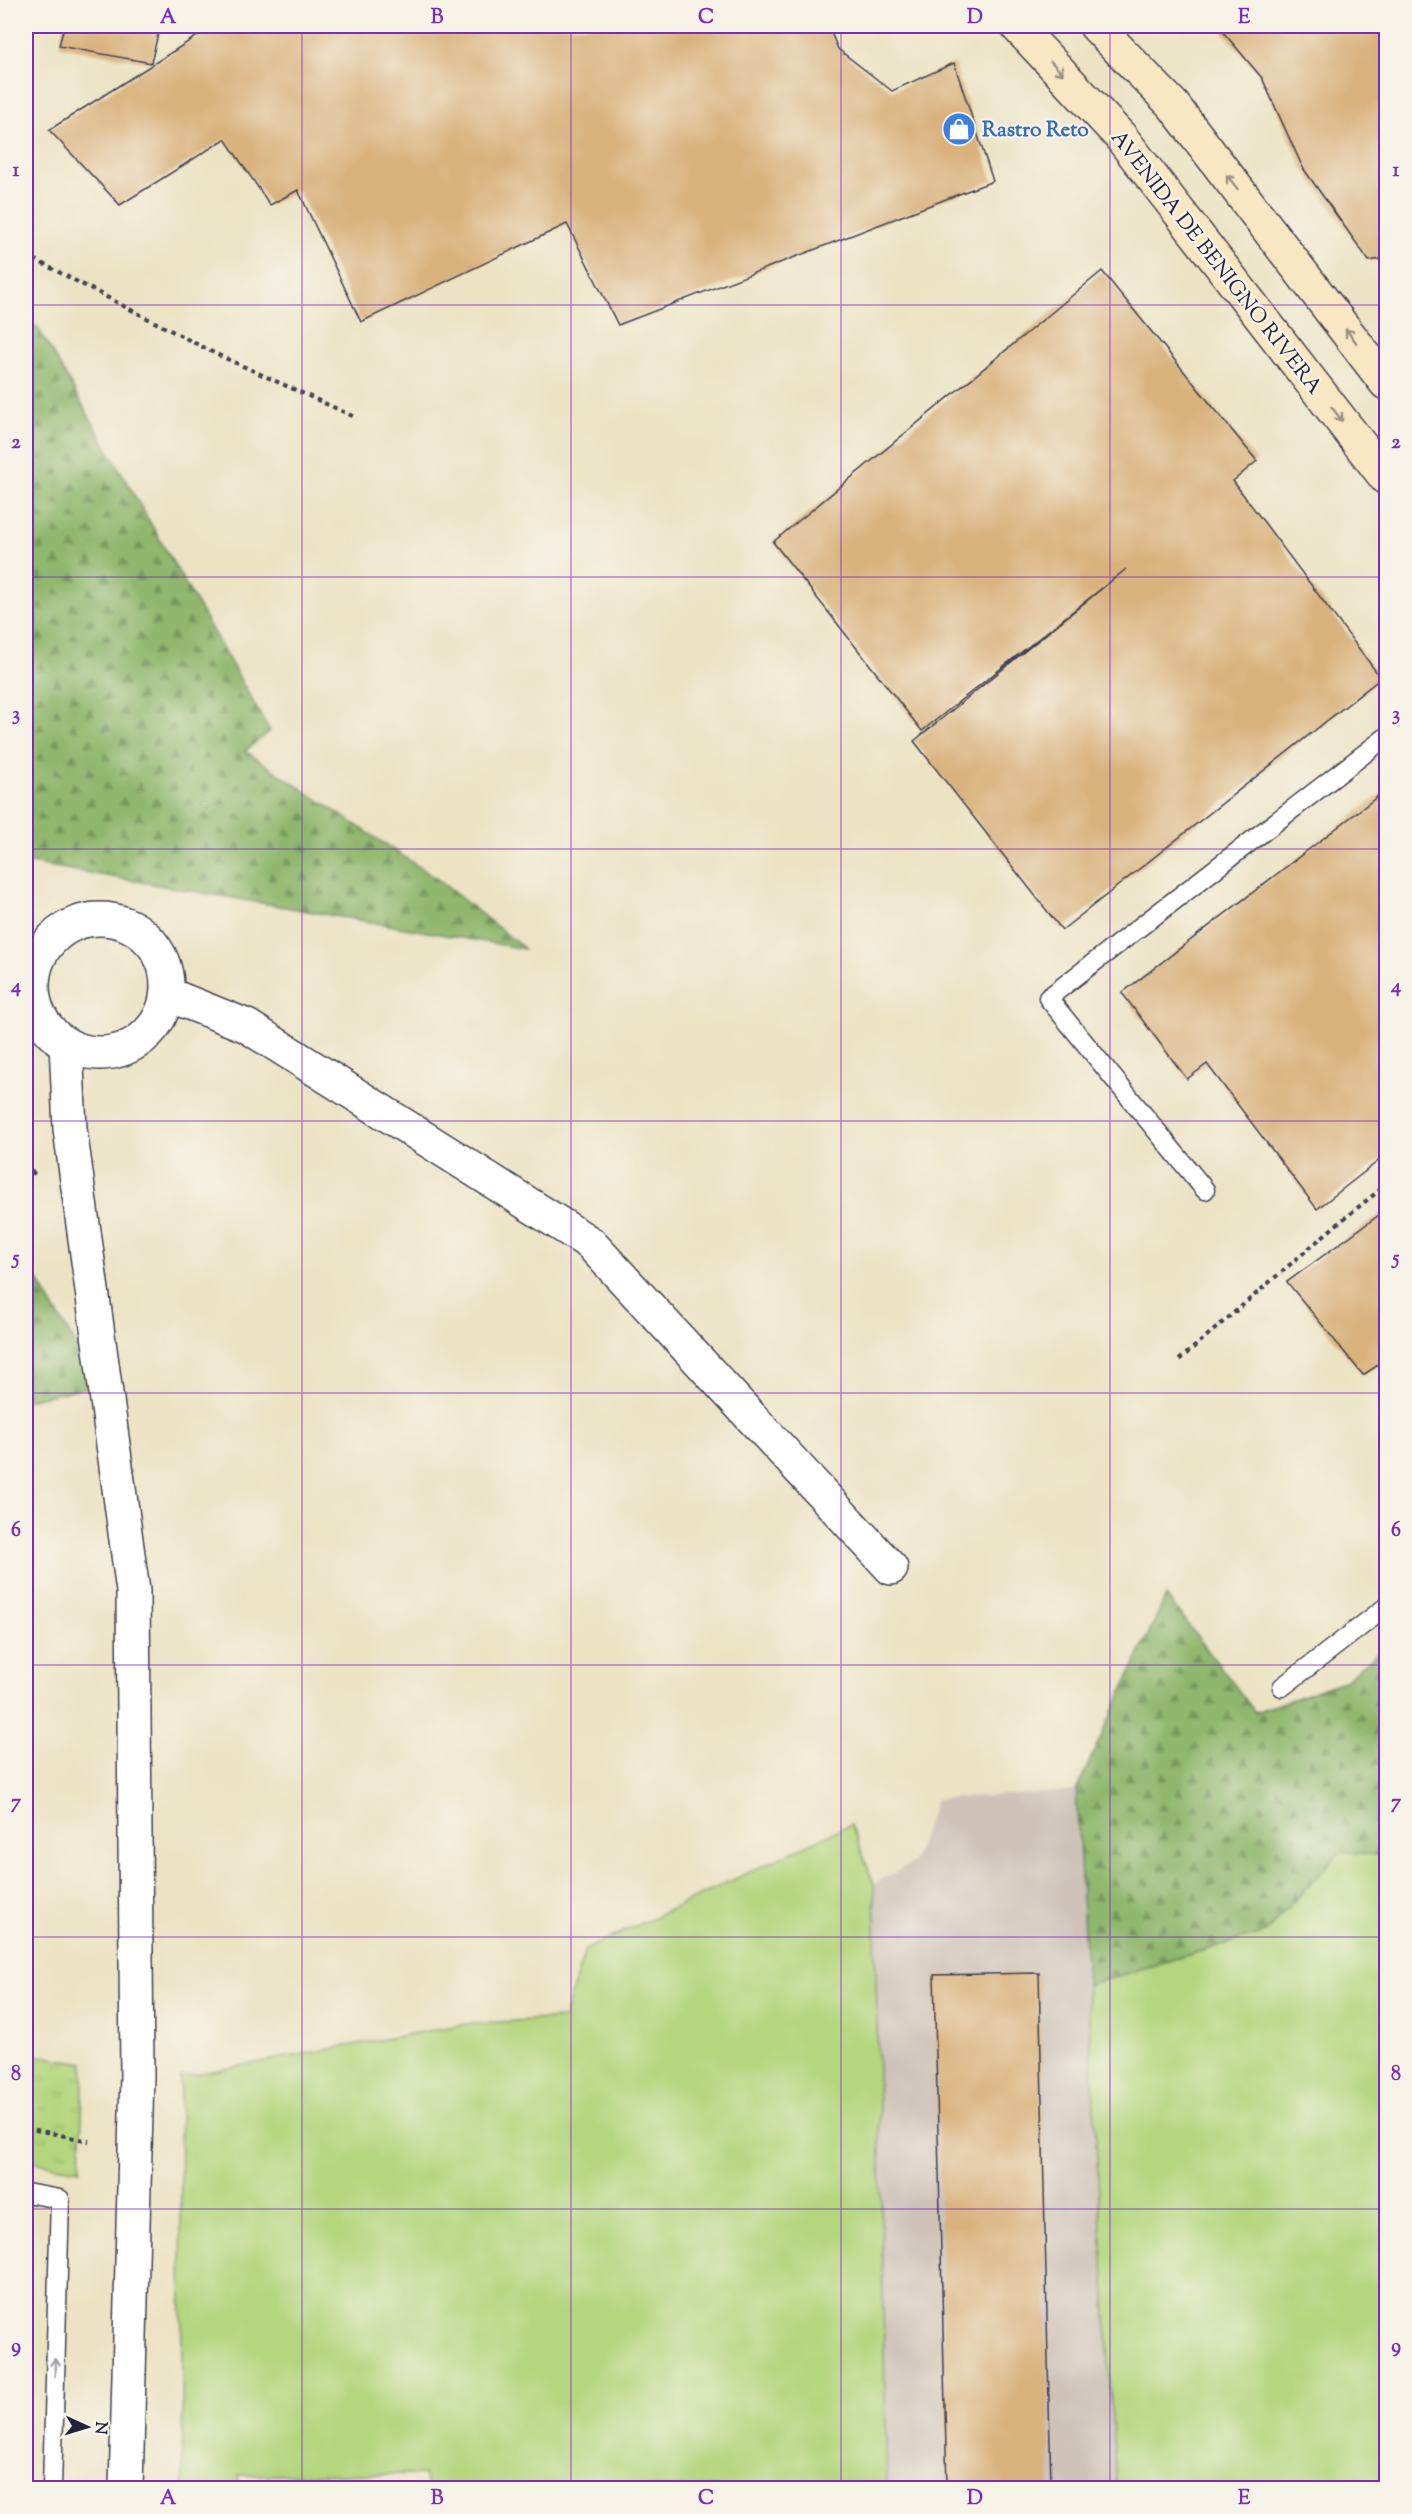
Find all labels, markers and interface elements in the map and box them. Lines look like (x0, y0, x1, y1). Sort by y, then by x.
text: A (160, 4, 177, 33)
text: B (431, 4, 444, 33)
text: C (698, 4, 714, 33)
text: D (967, 4, 983, 33)
text: E (1238, 4, 1251, 33)
one-way arrow (1049, 61, 1064, 76)
shop icon: Rastro Reto (941, 111, 977, 147)
place label: Rastro Reto (982, 116, 1089, 146)
street label: AVENIDA DE BENIGNO RIVERA (1103, 125, 1328, 402)
text: 1 (13, 157, 20, 186)
text: 1 (1393, 157, 1400, 186)
one-way arrow (1225, 174, 1238, 190)
one-way arrow (1344, 329, 1357, 345)
one-way arrow (1330, 406, 1343, 422)
text: 2 (11, 429, 21, 458)
text: 2 (1391, 429, 1401, 458)
text: 3 (12, 701, 20, 730)
text: 3 (1392, 701, 1400, 730)
text: 4 (10, 973, 21, 1002)
text: 4 (1390, 973, 1401, 1002)
text: 5 (11, 1245, 20, 1274)
text: 5 (1391, 1245, 1400, 1274)
text: 6 (11, 1517, 21, 1546)
text: 6 (1391, 1517, 1401, 1546)
text: 7 (11, 1789, 22, 1818)
text: 7 (1391, 1789, 1402, 1818)
text: 8 (11, 2061, 21, 2090)
text: 8 (1391, 2061, 1401, 2090)
text: 9 (11, 2333, 21, 2362)
text: 9 (1391, 2333, 1401, 2362)
one-way arrow (49, 2358, 61, 2378)
north arrow (57, 2397, 117, 2457)
text: N (88, 2421, 111, 2435)
text: A (160, 2485, 177, 2514)
text: B (431, 2485, 444, 2514)
text: C (698, 2485, 714, 2514)
text: D (967, 2485, 983, 2514)
text: E (1238, 2485, 1251, 2514)

